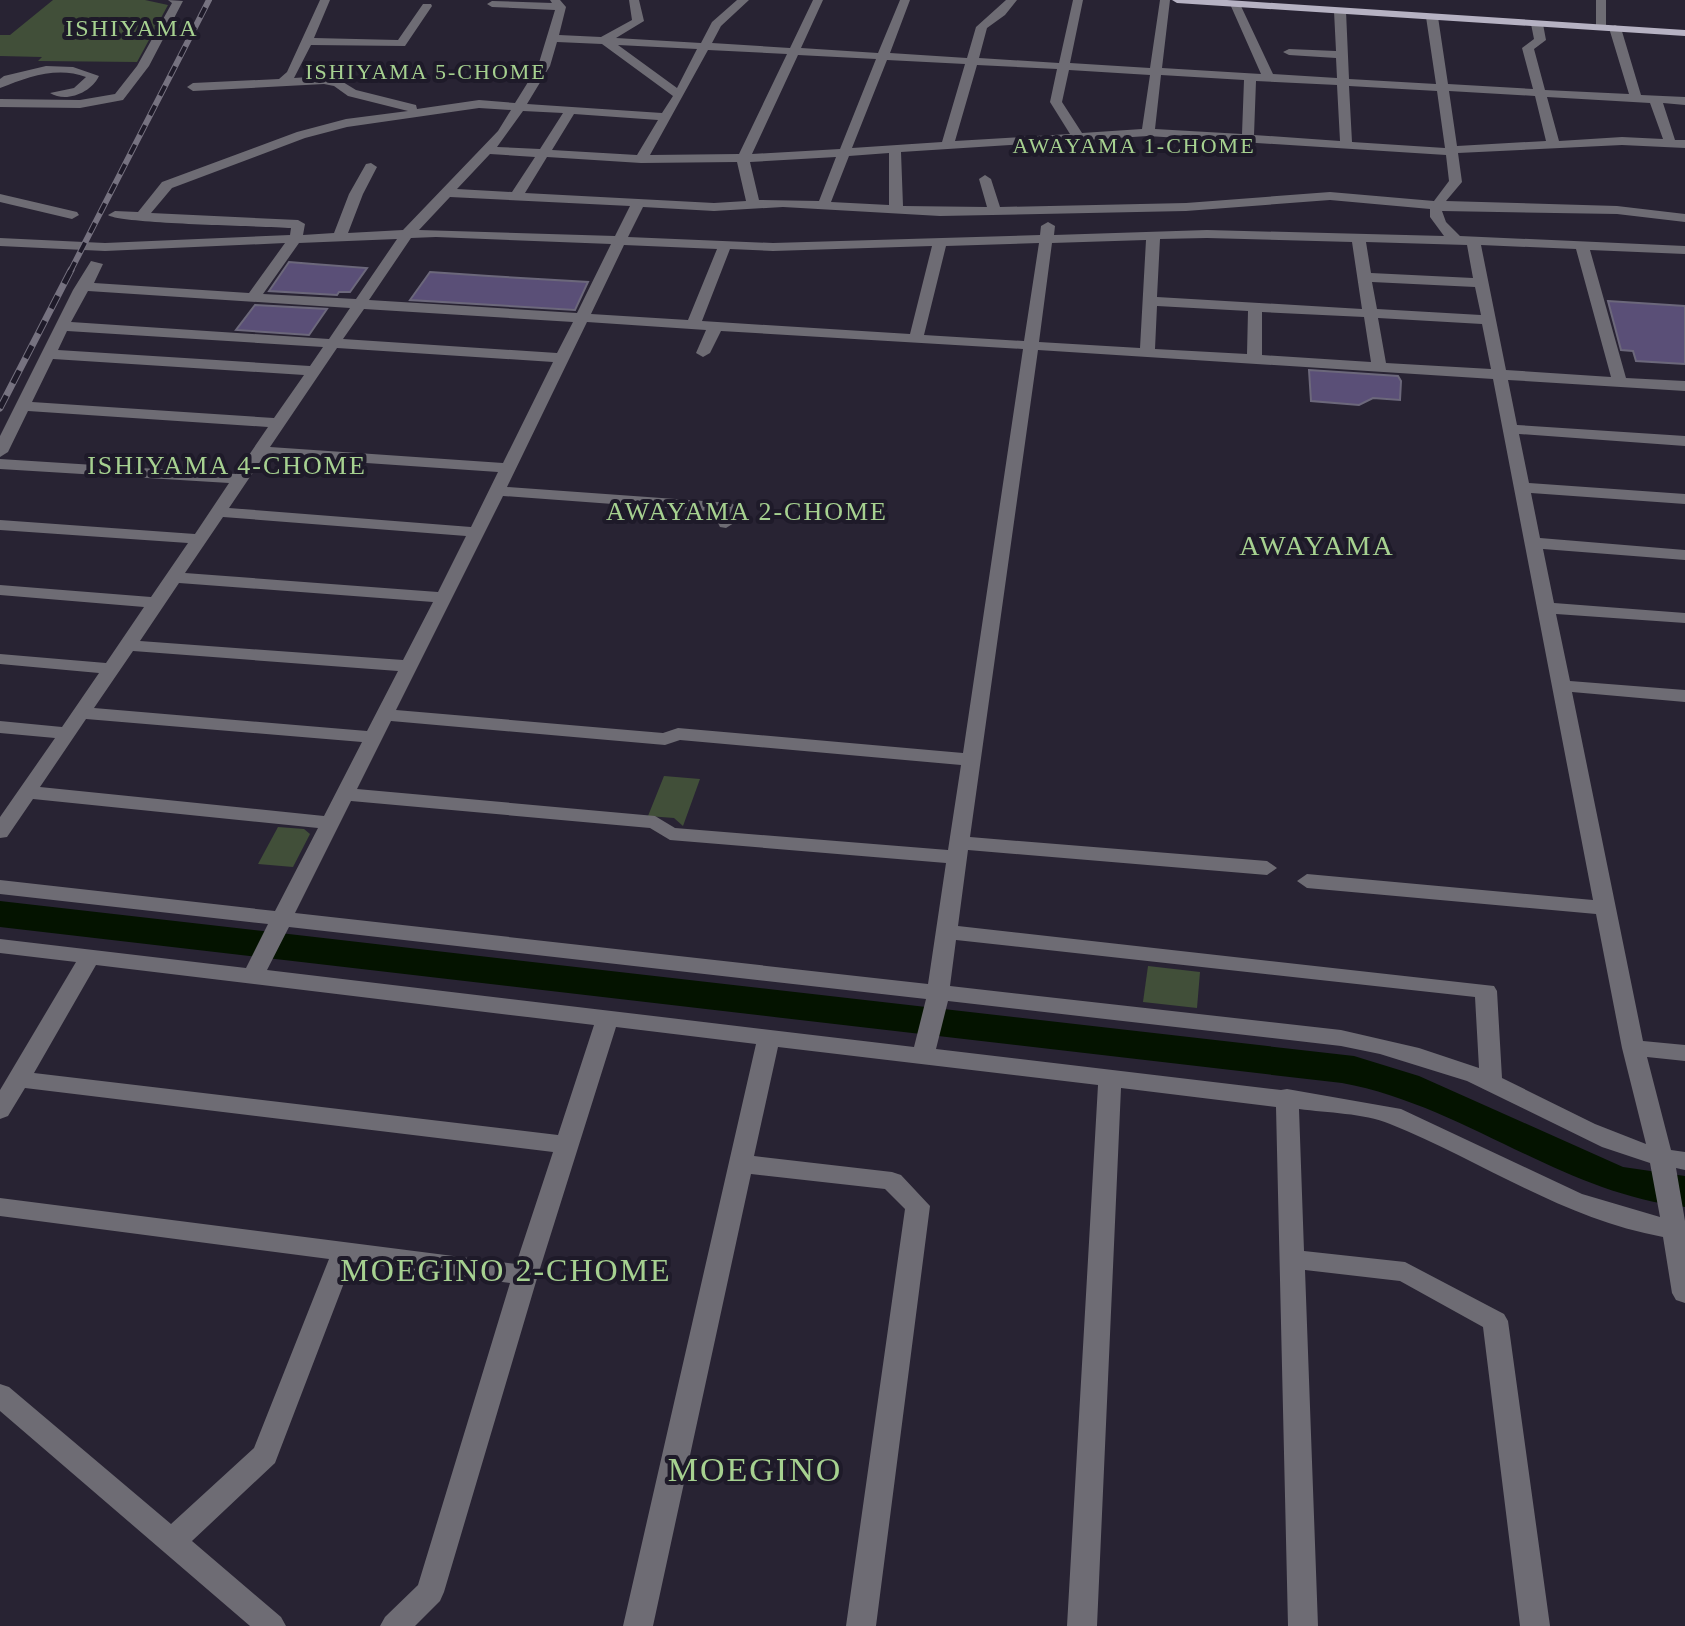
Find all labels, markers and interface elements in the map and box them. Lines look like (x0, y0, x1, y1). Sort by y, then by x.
district label: ISHIYAMA (65, 15, 199, 41)
district label: ISHIYAMA 5-CHOME (305, 59, 547, 84)
district label: AWAYAMA 1-CHOME (1012, 133, 1256, 158)
district label: ISHIYAMA 4-CHOME (87, 451, 367, 480)
district label: AWAYAMA 2-CHOME (606, 497, 888, 526)
district label: AWAYAMA (1239, 530, 1395, 561)
district label: MOEGINO 2-CHOME (340, 1252, 672, 1288)
district label: MOEGINO (668, 1451, 842, 1488)

